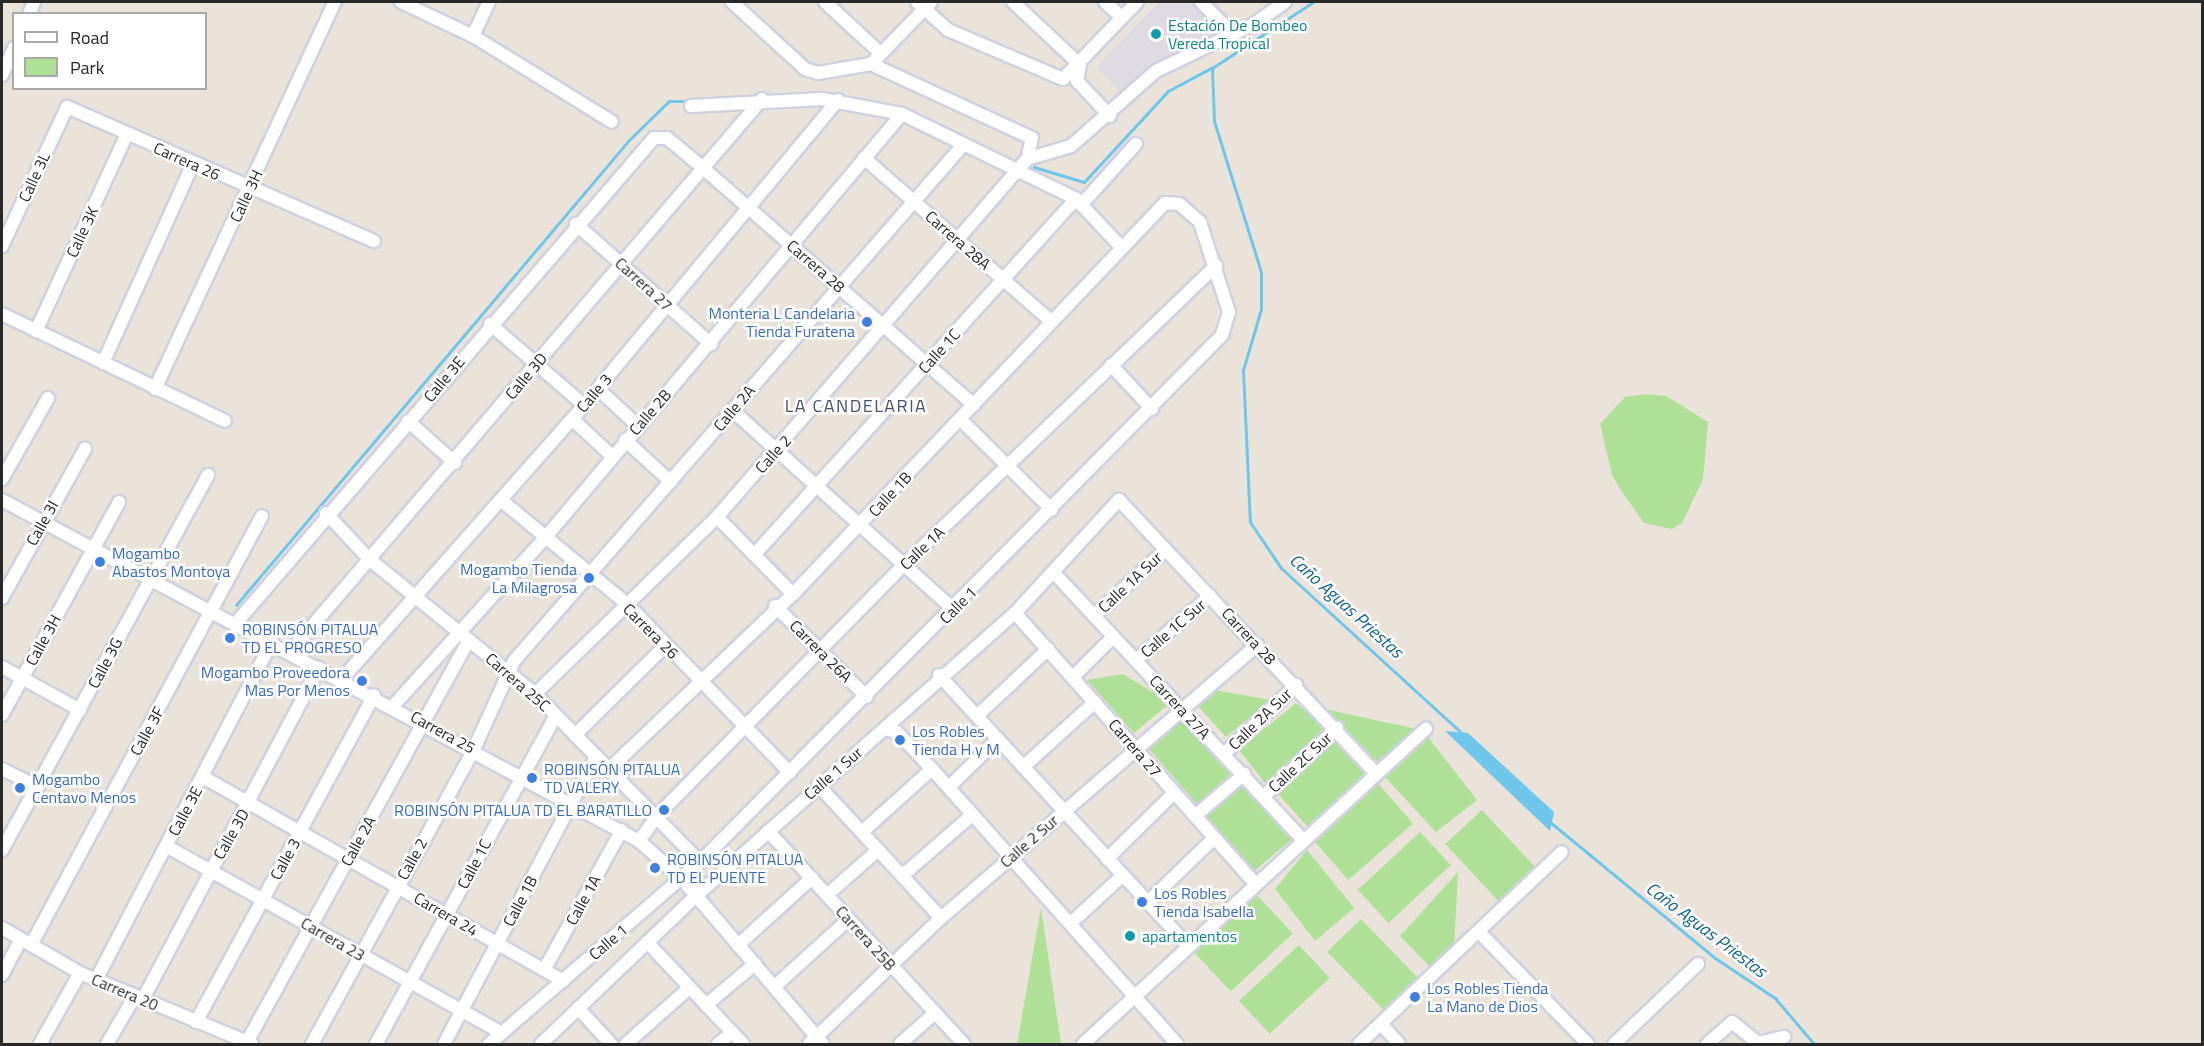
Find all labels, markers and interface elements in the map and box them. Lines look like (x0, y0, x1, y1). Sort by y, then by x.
legend (12, 12, 207, 90)
place label: Estación De Bombeo Vereda Tropical (1168, 15, 1308, 53)
text: Road (70, 24, 109, 51)
marker: Estación De Bombeo Vereda Tropical (1149, 27, 1163, 41)
text: Park (70, 54, 104, 81)
street label: Carrera 26 (151, 138, 223, 184)
street label: Calle 3L (14, 149, 54, 205)
street label: Calle 3H (226, 167, 266, 225)
street label: Calle 3K (62, 204, 102, 260)
street label: Carrera 28A (921, 206, 995, 274)
street label: Carrera 28 (783, 236, 849, 296)
street label: Carrera 27 (611, 253, 677, 315)
place label: Monteria L Candelaria Tienda Furatena (709, 303, 855, 341)
marker: Monteria L Candelaria Tienda Furatena (860, 315, 874, 329)
street label: Calle 1C (914, 325, 964, 377)
street label: Calle 3D (501, 349, 551, 403)
street label: Calle 3E (419, 352, 469, 406)
street label: Calle 3 (572, 370, 616, 416)
street label: Calle 2A (709, 381, 759, 435)
street label: Calle 2B (625, 385, 675, 439)
district label: LA CANDELARIA (785, 395, 927, 417)
street label: Calle 2 (751, 431, 795, 477)
street label: Calle 1B (864, 468, 916, 520)
street label: Calle 3I (22, 497, 62, 549)
street label: Calle 1A (896, 522, 948, 574)
place label: Mogambo Abastos Montoya (112, 543, 230, 581)
street label: Calle 1A Sur (1094, 548, 1166, 616)
water label: Caño Aguas Priestas (1285, 549, 1407, 663)
marker: Mogambo Abastos Montoya (93, 555, 107, 569)
place label: Mogambo Tienda La Milagrosa (460, 559, 577, 597)
marker: Mogambo Tienda La Milagrosa (582, 571, 596, 585)
street label: Calle 1 (935, 582, 981, 628)
street label: Calle 1C Sur (1137, 595, 1209, 661)
street label: Carrera 26 (619, 599, 683, 663)
street label: Carrera 28 (1218, 604, 1280, 668)
street label: Calle 3H (21, 611, 65, 669)
street label: Carrera 26A (786, 616, 856, 686)
place label: ROBINSÓN PITALUA TD EL PROGRESO (242, 619, 378, 657)
marker: ROBINSÓN PITALUA TD EL PROGRESO (223, 631, 237, 645)
street label: Calle 3G (84, 634, 126, 692)
street label: Carrera 25C (482, 649, 554, 715)
place label: Mogambo Proveedora Mas Por Menos (201, 662, 350, 700)
street label: Carrera 27A (1146, 671, 1214, 743)
marker: Mogambo Proveedora Mas Por Menos (355, 674, 369, 688)
street label: Calle 2A Sur (1224, 684, 1296, 754)
street label: Calle 3F (126, 703, 168, 759)
street label: Carrera 25 (407, 706, 479, 758)
street label: Carrera 27 (1105, 715, 1165, 781)
place label: Los Robles Tienda H y M (912, 721, 1000, 759)
street label: Calle 2C Sur (1264, 728, 1336, 796)
marker: Los Robles Tienda H y M (893, 733, 907, 747)
street label: Calle 1 Sur (800, 742, 866, 804)
place label: ROBINSÓN PITALUA TD VALERY (544, 759, 680, 797)
place label: Mogambo Centavo Menos (32, 769, 136, 807)
marker: ROBINSÓN PITALUA TD VALERY (525, 771, 539, 785)
marker: Mogambo Centavo Menos (13, 781, 27, 795)
street label: Calle 3E (164, 783, 206, 839)
place label: ROBINSÓN PITALUA TD EL BARATILLO (394, 800, 652, 820)
marker: ROBINSÓN PITALUA TD EL BARATILLO (657, 803, 671, 817)
street label: Calle 3D (209, 805, 253, 863)
street label: Calle 2 Sur (996, 810, 1062, 872)
street label: Calle 2A (336, 813, 380, 869)
street label: Calle 3 (266, 835, 304, 883)
street label: Calle 2 (393, 835, 431, 883)
street label: Calle 1C (453, 836, 495, 892)
place label: ROBINSÓN PITALUA TD EL PUENTE (667, 849, 803, 887)
marker: ROBINSÓN PITALUA TD EL PUENTE (648, 861, 662, 875)
street label: Calle 1B (499, 872, 541, 930)
street label: Calle 1A (561, 872, 605, 928)
water label: Caño Aguas Priestas (1641, 878, 1771, 982)
place label: Los Robles Tienda Isabella (1154, 883, 1254, 921)
street label: Carrera 24 (411, 888, 481, 940)
marker: Los Robles Tienda Isabella (1135, 895, 1149, 909)
street label: Carrera 25B (832, 902, 900, 974)
street label: Carrera 23 (298, 913, 368, 965)
street label: Calle 1 (585, 920, 631, 964)
place label: apartamentos (1142, 926, 1237, 946)
marker: apartamentos (1123, 929, 1137, 943)
street label: Carrera 20 (89, 969, 161, 1015)
place label: Los Robles Tienda La Mano de Dios (1427, 978, 1548, 1016)
marker: Los Robles Tienda La Mano de Dios (1408, 990, 1422, 1004)

